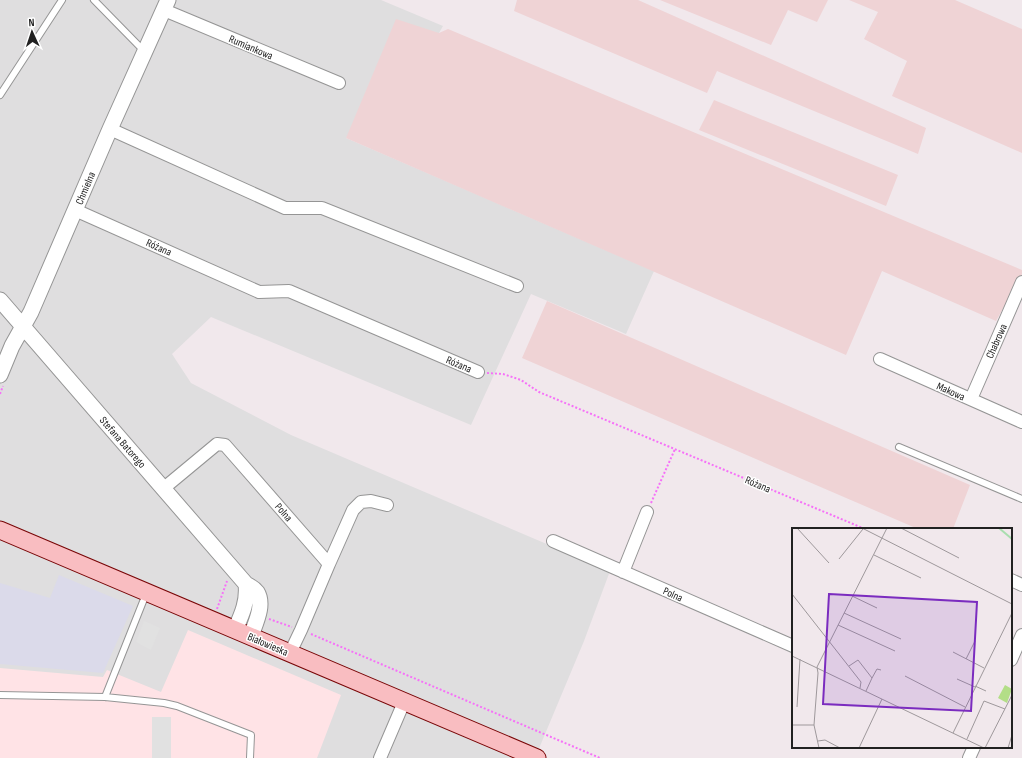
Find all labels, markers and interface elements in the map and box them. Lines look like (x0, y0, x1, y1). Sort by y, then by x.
north arrow (12, 12, 52, 52)
text: N (28, 16, 35, 29)
street label: Rumiankowa (227, 32, 275, 63)
street label: Chmielna (73, 170, 98, 207)
street label: Różana (144, 236, 174, 259)
street label: Chabrowa (983, 322, 1010, 361)
street label: Różana (444, 353, 474, 376)
street label: Makowa (935, 380, 967, 403)
street label: Stefana Batorego (97, 414, 149, 471)
street label: Różana (743, 473, 773, 496)
street label: Polna (272, 500, 295, 524)
inset map (792, 528, 1012, 748)
street label: Polna (661, 584, 685, 605)
street label: Białowieska (246, 630, 290, 659)

